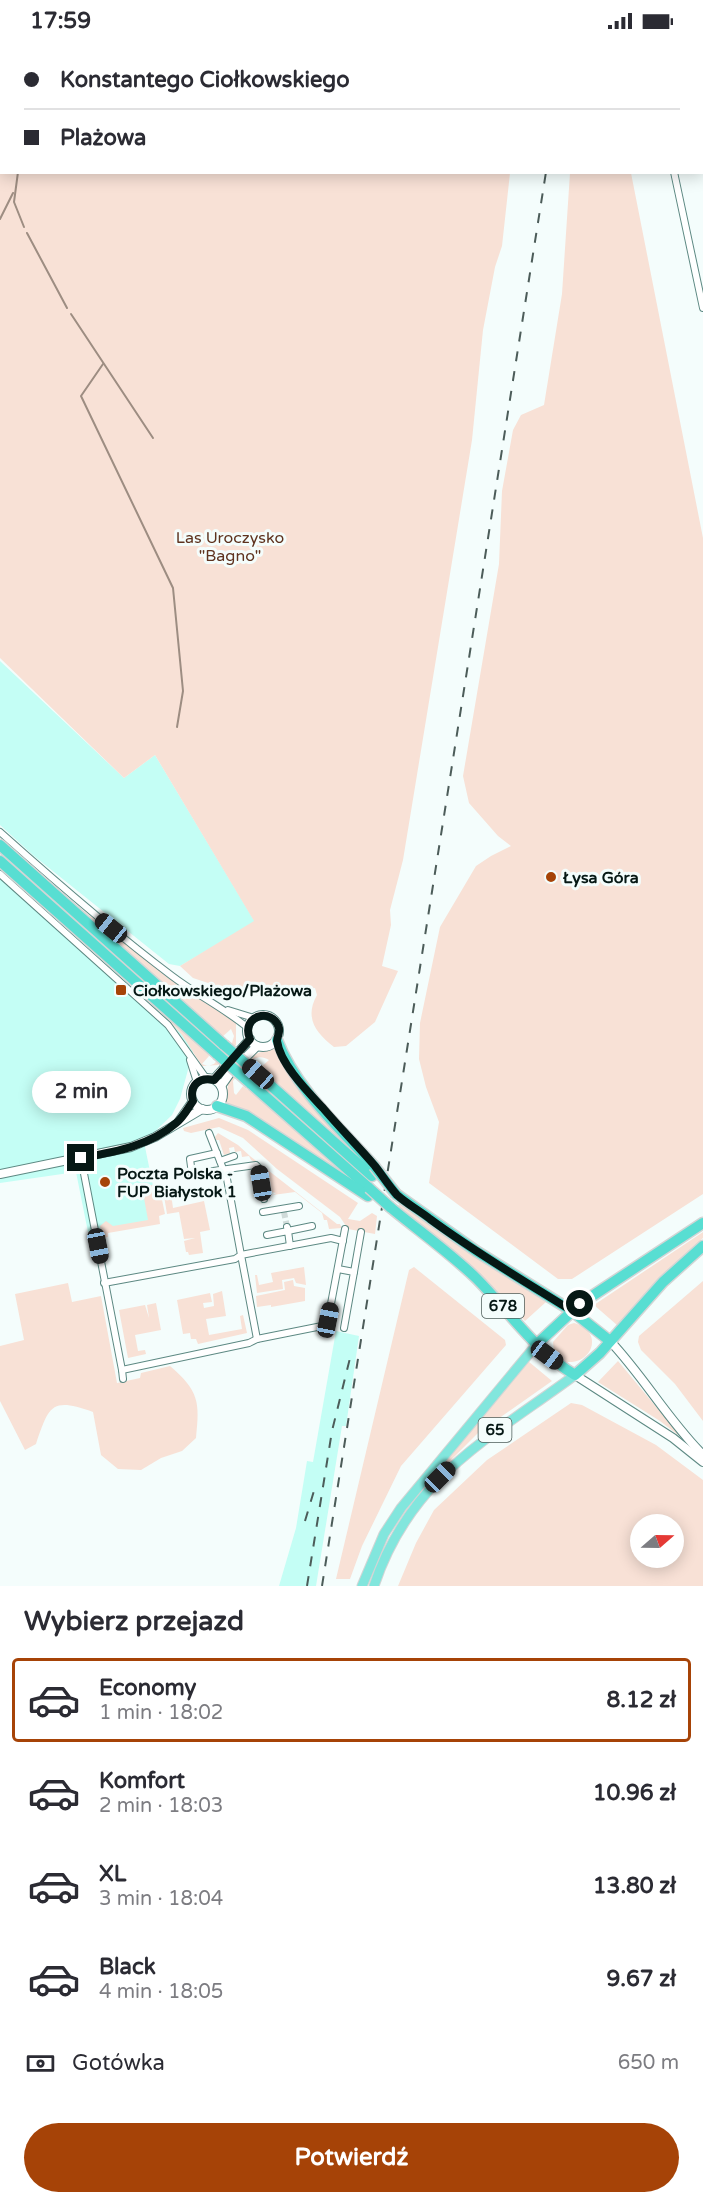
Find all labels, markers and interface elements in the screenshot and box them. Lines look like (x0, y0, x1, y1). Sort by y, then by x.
text: 17:59 (30, 8, 91, 34)
text: Konstantego Ciołkowskiego (60, 67, 350, 93)
text: Plażowa (60, 125, 146, 151)
park label: Las Uroczysko "Bagno" (176, 528, 284, 566)
place label: Łysa Góra (563, 868, 639, 888)
marker: Łysa Góra (544, 870, 558, 884)
car (91, 910, 131, 946)
place label: Ciołkowskiego/Plażowa (133, 981, 312, 1001)
marker: Ciołkowskiego/Plażowa (114, 983, 128, 997)
car (239, 1055, 277, 1093)
callout: 2 min (32, 1071, 130, 1113)
text: 2 min (55, 1080, 108, 1104)
route end (67, 1144, 94, 1171)
place label: Poczta Polska - FUP Białystok 1 (117, 1164, 237, 1202)
car (249, 1164, 273, 1202)
marker: Poczta Polska - FUP Białystok 1 (98, 1175, 112, 1189)
car (86, 1227, 110, 1265)
route start (566, 1290, 593, 1317)
road number: 678 (482, 1294, 524, 1318)
car (316, 1301, 340, 1339)
car (527, 1337, 567, 1373)
road number: 65 (478, 1418, 512, 1442)
car (421, 1458, 459, 1496)
north arrow (630, 1514, 684, 1568)
map controls (630, 1514, 684, 1568)
text: Wybierz przejazd (24, 1605, 244, 1638)
icon: car (27, 1673, 81, 1727)
text: Economy (99, 1675, 196, 1701)
text: 8.12 zł (606, 1687, 676, 1713)
text: 1 min · 18:02 (99, 1701, 223, 1725)
icon: car (27, 1766, 81, 1820)
text: Komfort (99, 1768, 185, 1794)
text: 10.96 zł (593, 1780, 676, 1806)
text: 2 min · 18:03 (99, 1794, 223, 1818)
icon: car (27, 1859, 81, 1913)
text: XL (99, 1861, 126, 1887)
text: 13.80 zł (593, 1873, 676, 1899)
text: 3 min · 18:04 (99, 1887, 223, 1911)
icon: car (27, 1952, 81, 2006)
text: Black (99, 1954, 156, 1980)
text: 9.67 zł (606, 1966, 676, 1992)
text: 4 min · 18:05 (99, 1980, 223, 2004)
icon: cash (24, 2047, 57, 2080)
text: Gotówka (72, 2050, 165, 2076)
text: 650 m (618, 2051, 679, 2075)
button: Potwierdź (24, 2123, 679, 2192)

